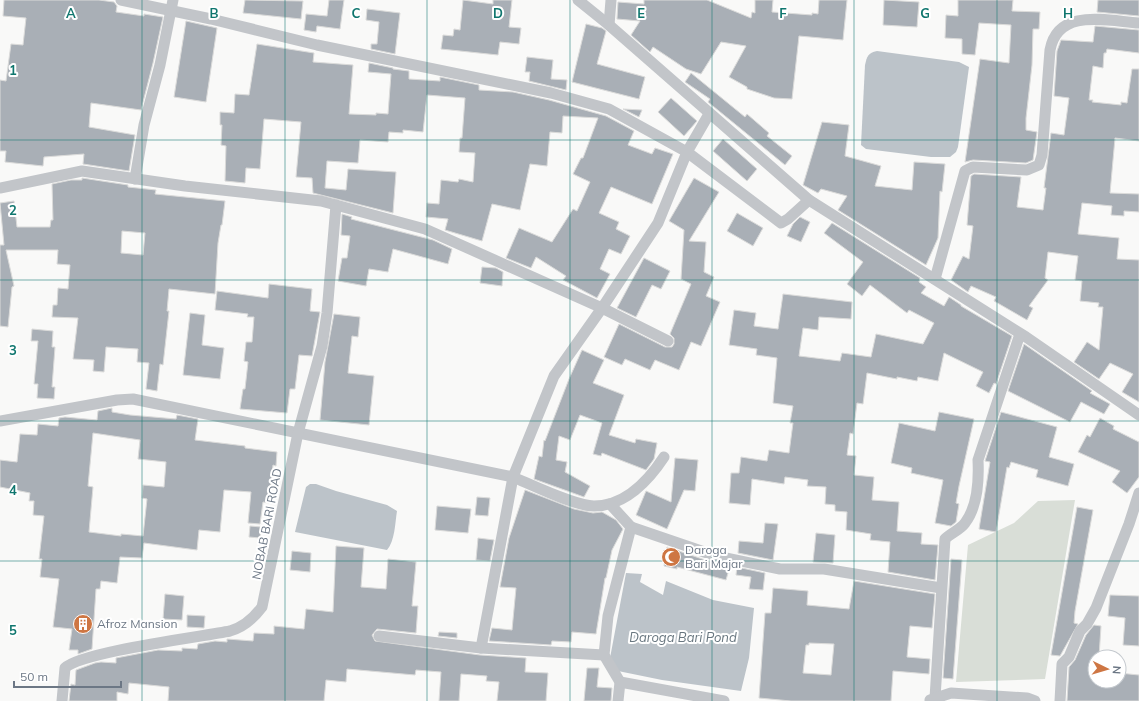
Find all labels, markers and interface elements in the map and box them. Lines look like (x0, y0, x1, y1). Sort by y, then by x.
text: A (66, 5, 76, 21)
text: B (210, 5, 219, 21)
text: C (352, 5, 361, 21)
text: D (493, 5, 503, 21)
text: E (637, 5, 645, 21)
text: F (779, 5, 787, 21)
text: G (920, 5, 930, 21)
text: H (1063, 5, 1073, 21)
text: 1 (9, 62, 17, 78)
text: 2 (9, 202, 17, 218)
text: 3 (9, 342, 17, 358)
street label: NOBAB BARI ROAD (248, 467, 285, 581)
text: 4 (9, 482, 17, 498)
place label: Daroga Bari Majar (685, 542, 743, 571)
mosque icon: Daroga Bari Majar (660, 546, 682, 568)
building icon: Afroz Mansion (72, 613, 94, 635)
place label: Afroz Mansion (97, 616, 177, 631)
text: 5 (9, 622, 17, 638)
water label: Daroga Bari Pond (629, 629, 737, 645)
north arrow (1087, 649, 1127, 689)
scale bar (14, 663, 121, 689)
text: N (1110, 665, 1124, 675)
text: 50 m (20, 669, 48, 684)

